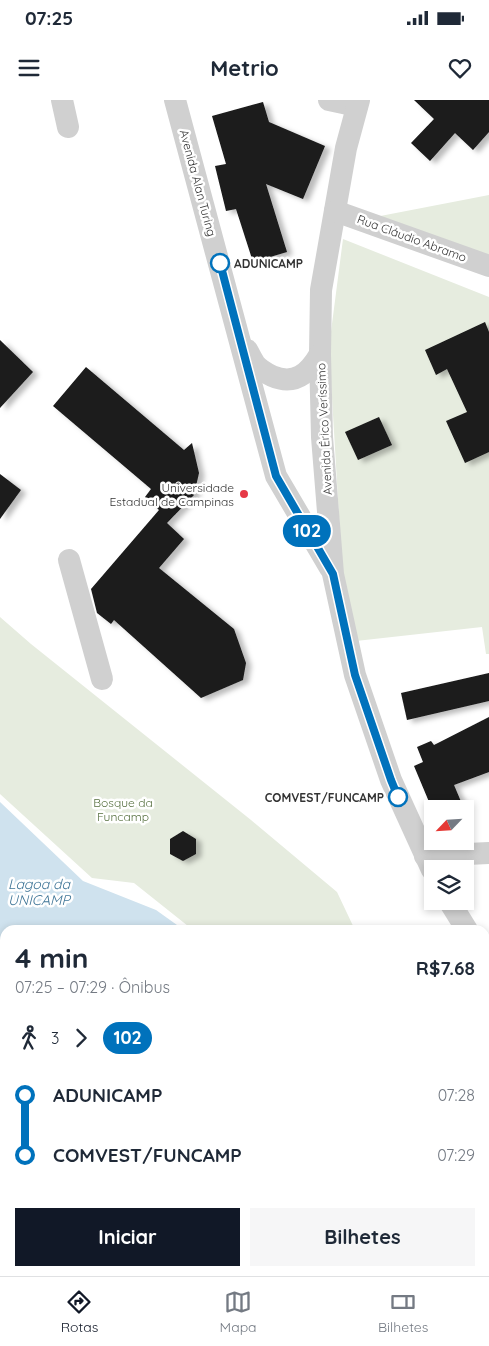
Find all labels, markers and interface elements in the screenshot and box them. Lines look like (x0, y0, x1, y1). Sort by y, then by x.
text: 07:25 (25, 6, 73, 30)
icon: menu (15, 54, 43, 82)
text: Metrio (210, 54, 279, 82)
icon: heart (446, 54, 474, 82)
street label: Avenida Alan Turing (177, 128, 219, 238)
street label: Rua Cláudio Abramo (355, 211, 469, 265)
marker: ADUNICAMP (210, 253, 230, 273)
place label: ADUNICAMP (234, 256, 303, 271)
street label: Avenida Érico Veríssimo (313, 363, 335, 495)
place label: Universidade Estadual de Campinas (110, 480, 234, 509)
marker: Universidade Estadual de Campinas (238, 488, 250, 500)
line badge: 102 (278, 515, 336, 547)
text: 102 (293, 519, 321, 542)
marker: COMVEST/FUNCAMP (388, 787, 408, 807)
place label: COMVEST/FUNCAMP (265, 790, 384, 805)
park label: Bosque da Funcamp (93, 795, 153, 824)
north arrow (424, 800, 474, 850)
map controls (424, 800, 474, 910)
button: layers (424, 860, 474, 910)
water label: Lagoa da UNICAMP (8, 875, 72, 909)
text: 4 min (15, 940, 88, 975)
text: R$7.68 (416, 956, 475, 980)
text: 07:25 – 07:29 · Ônibus (15, 977, 170, 997)
icon: walk (15, 1024, 43, 1052)
icon: forward (67, 1024, 95, 1052)
text: 102 (113, 1026, 142, 1049)
text: 3 (51, 1028, 59, 1048)
text: ADUNICAMP (53, 1083, 162, 1107)
text: 07:28 (438, 1085, 475, 1105)
text: COMVEST/FUNCAMP (53, 1143, 242, 1167)
text: 07:29 (437, 1145, 475, 1165)
button: Iniciar (15, 1208, 240, 1266)
button: Bilhetes (250, 1208, 475, 1266)
tab: Rotas (61, 1288, 98, 1336)
tab: Mapa (220, 1288, 257, 1336)
tab: Bilhetes (378, 1288, 428, 1336)

